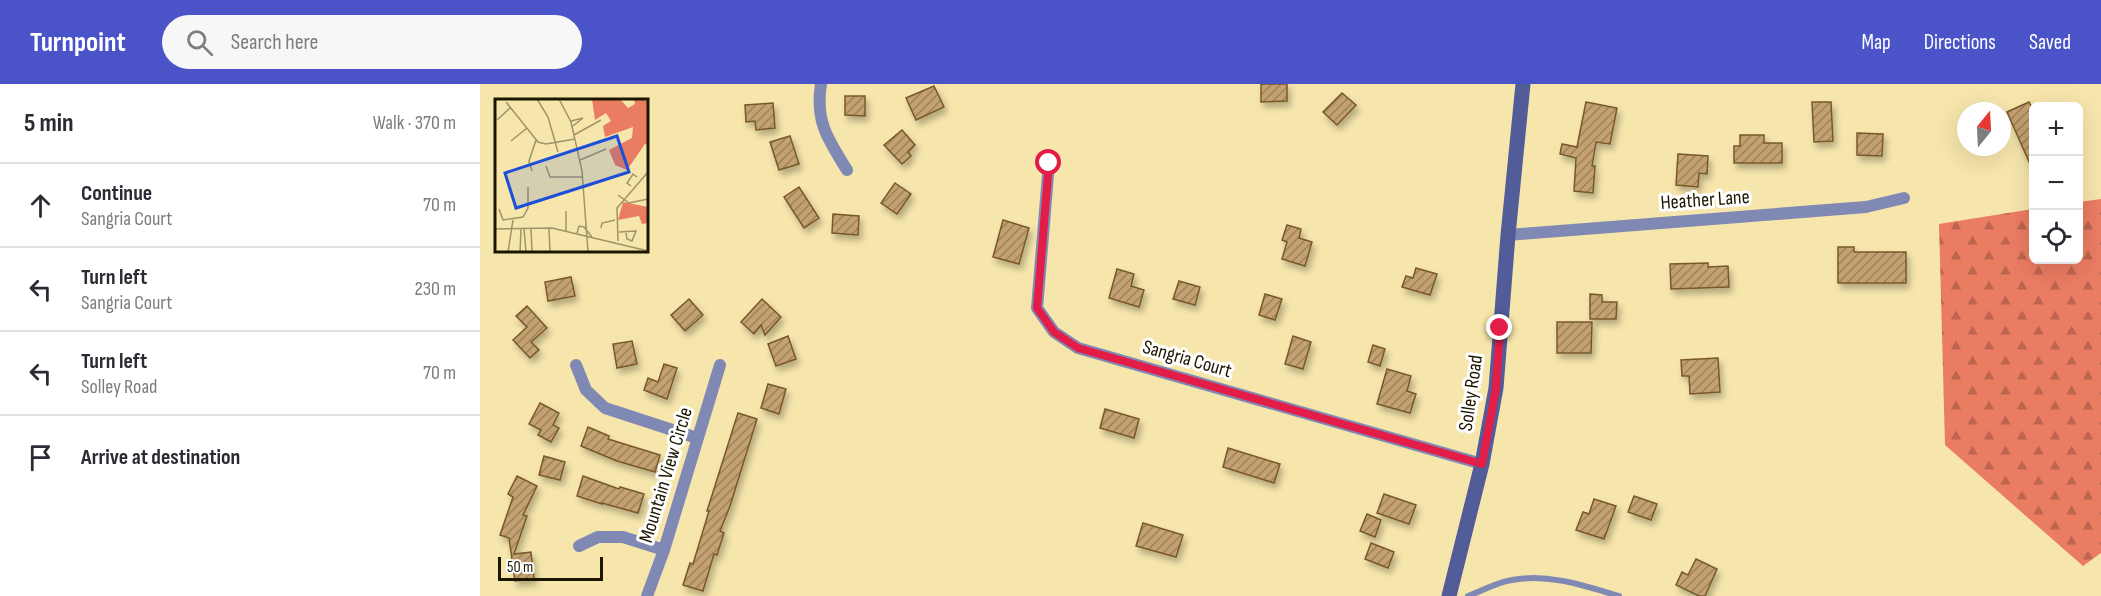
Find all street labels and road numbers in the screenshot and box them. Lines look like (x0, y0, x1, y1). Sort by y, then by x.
street label: Heather Lane (1660, 185, 1750, 215)
street label: Sangria Court (1140, 335, 1234, 383)
street label: Solley Road (1454, 353, 1488, 433)
street label: Mountain View Circle (634, 404, 698, 546)

